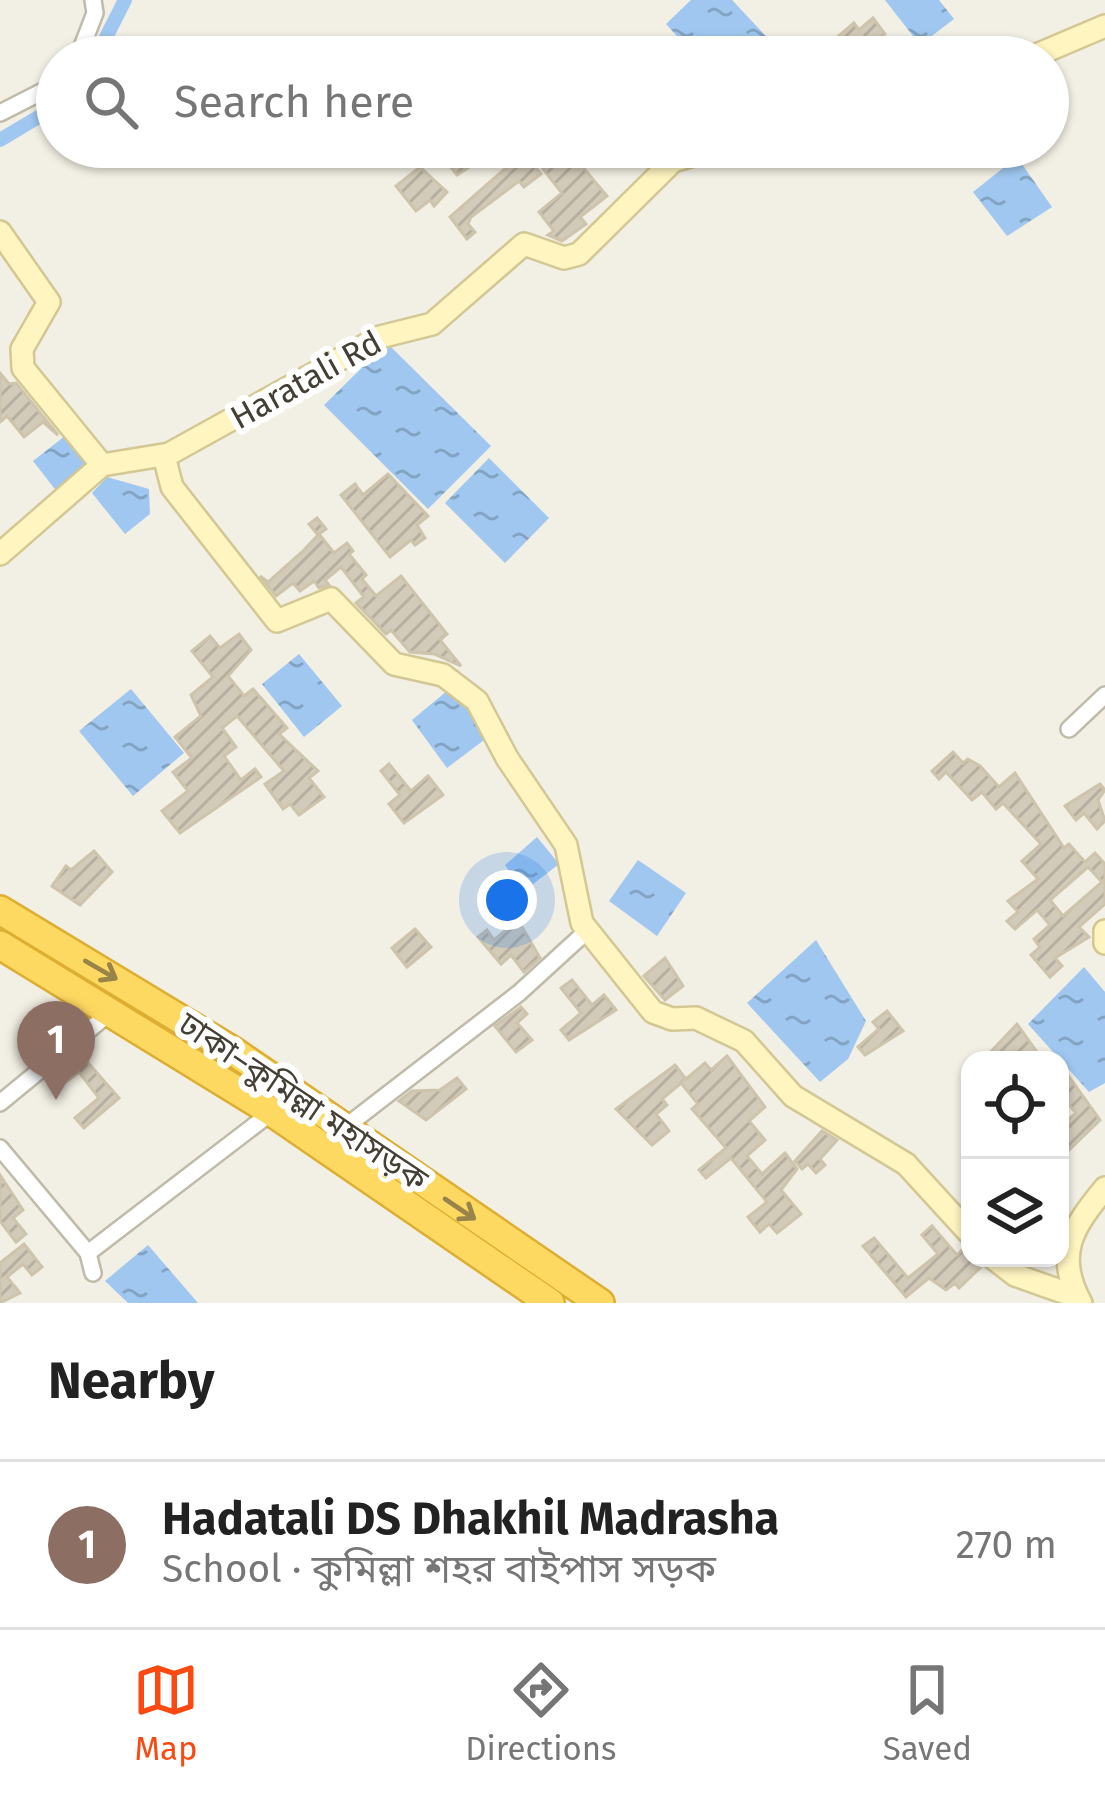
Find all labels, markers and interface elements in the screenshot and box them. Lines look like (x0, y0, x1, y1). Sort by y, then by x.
search box (36, 36, 1069, 168)
icon: search (78, 69, 144, 135)
text: Search here (174, 75, 414, 129)
street label: Haratali Rd (224, 322, 388, 438)
your location (477, 870, 537, 930)
one-way arrow (83, 958, 118, 982)
pin: 1 (17, 1001, 95, 1100)
street label: ঢাকা–কুমিল্লা মহাসড়ক (170, 1003, 435, 1200)
map controls (961, 1051, 1069, 1267)
button: locate (961, 1051, 1069, 1159)
button: layers (961, 1159, 1069, 1267)
one-way arrow (443, 1197, 477, 1222)
text: Nearby (48, 1350, 214, 1412)
text: Hadatali DS Dhakhil Madrasha (162, 1492, 779, 1546)
text: 1 (78, 1522, 96, 1568)
text: 270 m (956, 1522, 1057, 1568)
text: School · কুমিল্লা শহর বাইপাস সড়ক (162, 1546, 716, 1592)
tab: Map (133, 1657, 199, 1769)
tab: Directions (465, 1657, 617, 1769)
tab: Saved (883, 1657, 972, 1769)

